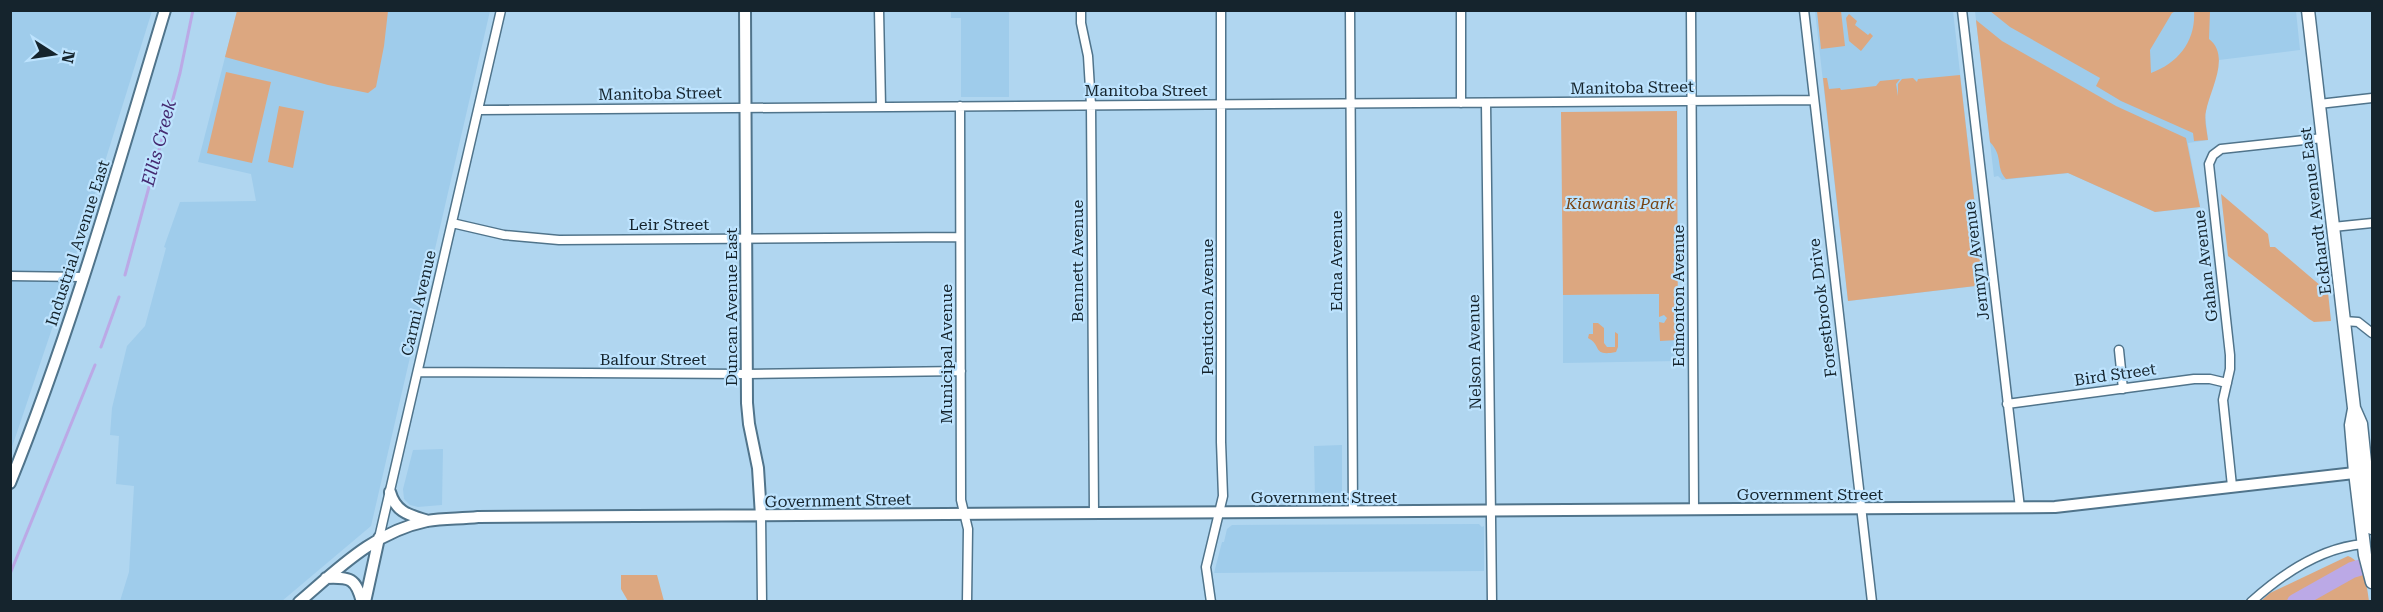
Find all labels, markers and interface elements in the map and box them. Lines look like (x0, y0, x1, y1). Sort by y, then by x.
north arrow (24, 24, 84, 84)
text: N (58, 49, 79, 65)
street label: Manitoba Street (1570, 77, 1694, 98)
street label: Manitoba Street (1084, 81, 1208, 100)
street label: Manitoba Street (598, 83, 722, 104)
water label: Ellis Creek (137, 97, 180, 189)
street label: Eckhardt Avenue East (2296, 126, 2335, 296)
street label: Industrial Avenue East (42, 158, 113, 329)
park label: Kiawanis Park (1564, 194, 1675, 213)
street label: Bennett Avenue (1068, 200, 1087, 322)
street label: Jermyn Avenue (1960, 200, 1993, 322)
street label: Gahan Avenue (2189, 209, 2222, 323)
street label: Edna Avenue (1327, 210, 1346, 312)
street label: Leir Street (629, 215, 709, 234)
street label: Edmonton Avenue (1669, 224, 1688, 367)
street label: Duncan Avenue East (722, 228, 741, 386)
street label: Forestbrook Drive (1805, 237, 1840, 378)
street label: Penticton Avenue (1198, 239, 1217, 375)
street label: Carmi Avenue (397, 248, 440, 358)
street label: Municipal Avenue (937, 284, 956, 424)
street label: Nelson Avenue (1464, 294, 1485, 410)
street label: Balfour Street (600, 350, 706, 369)
street label: Bird Street (2073, 359, 2157, 390)
street label: Government Street (1737, 485, 1883, 504)
street label: Government Street (1251, 488, 1397, 507)
street label: Government Street (765, 490, 911, 511)

